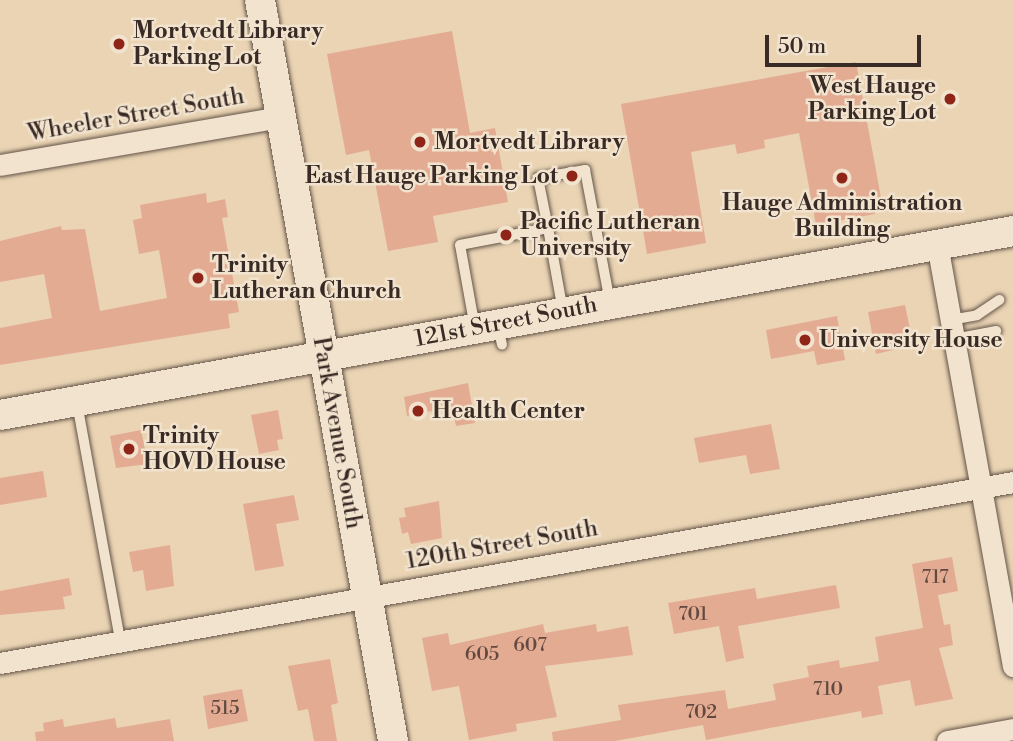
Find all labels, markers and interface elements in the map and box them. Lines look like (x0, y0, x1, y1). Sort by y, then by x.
place label: Mortvedt Library Parking Lot (133, 17, 323, 71)
scale bar (768, 21, 924, 65)
text: 50 m (778, 34, 826, 60)
marker: Mortvedt Library Parking Lot (111, 36, 127, 52)
place label: West Hauge Parking Lot (808, 72, 936, 126)
street label: Wheeler Street South (26, 82, 246, 148)
marker: West Hauge Parking Lot (942, 91, 958, 107)
place label: Mortvedt Library (434, 128, 624, 156)
marker: Mortvedt Library (412, 134, 428, 150)
place label: East Hauge Parking Lot (305, 162, 558, 190)
marker: East Hauge Parking Lot (564, 168, 580, 184)
marker: Hauge Administration Building (834, 170, 850, 186)
place label: Hauge Administration Building (722, 189, 962, 243)
place label: Pacific Lutheran University (520, 208, 700, 262)
marker: Pacific Lutheran University (498, 227, 514, 243)
place label: Trinity Lutheran Church (212, 251, 401, 305)
marker: Trinity Lutheran Church (190, 270, 206, 286)
street label: 121st Street South (412, 291, 600, 353)
place label: University House (819, 326, 1003, 354)
marker: University House (797, 332, 813, 348)
street label: Park Avenue South (307, 335, 367, 531)
place label: Health Center (432, 397, 585, 425)
marker: Health Center (410, 403, 426, 419)
place label: Trinity HOVD House (143, 422, 286, 476)
marker: Trinity HOVD House (121, 441, 137, 457)
street label: 120th Street South (404, 515, 600, 575)
house number: 717 (921, 567, 949, 589)
house number: 701 (678, 604, 708, 626)
house number: 607 (513, 635, 547, 657)
house number: 605 (465, 644, 499, 666)
house number: 710 (813, 679, 843, 701)
house number: 515 (210, 698, 240, 720)
house number: 702 (685, 702, 717, 724)

